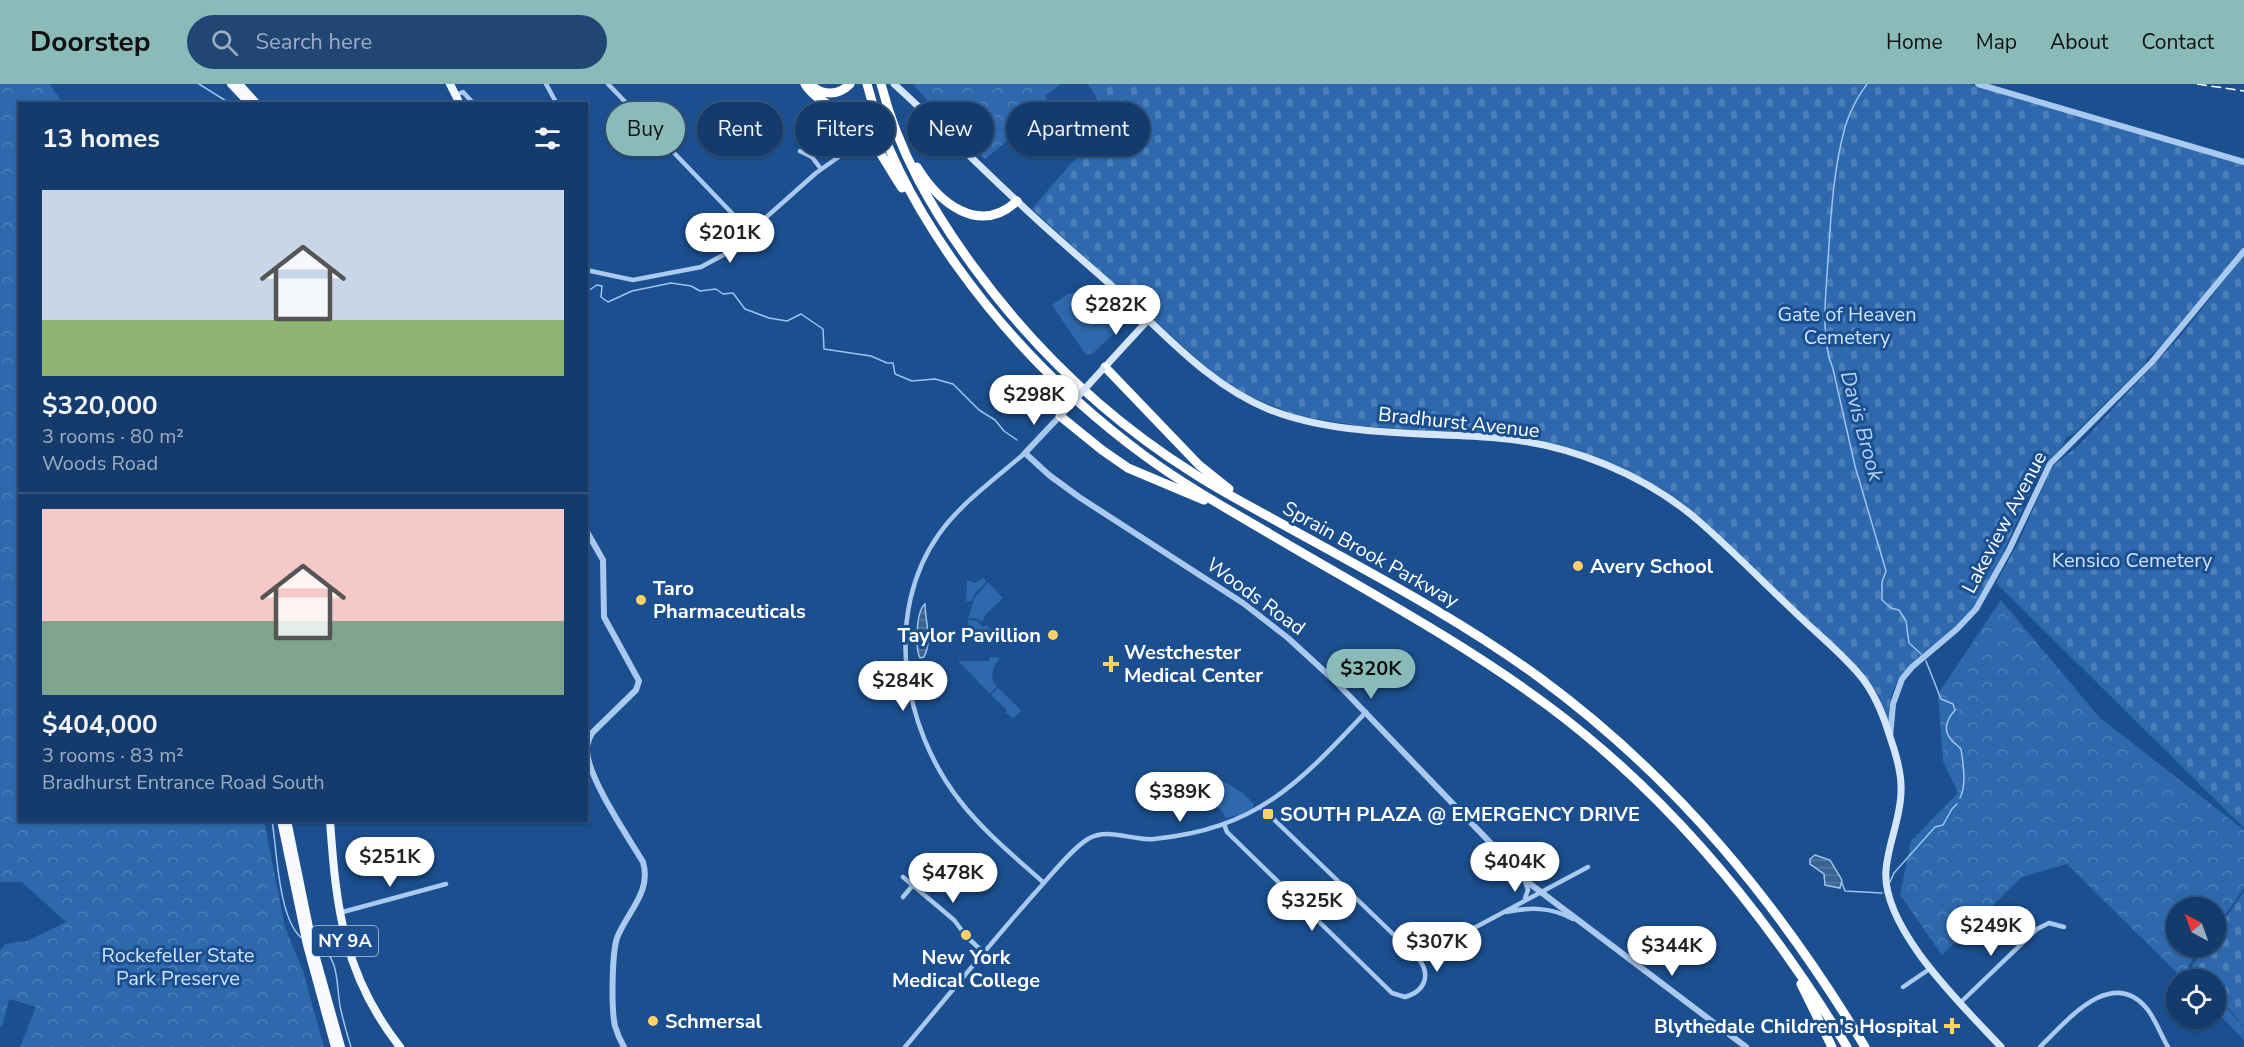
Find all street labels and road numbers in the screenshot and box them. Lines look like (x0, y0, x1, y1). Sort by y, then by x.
street label: Bradhurst Avenue (1377, 401, 1541, 444)
street label: Lakeview Avenue (1956, 446, 2053, 598)
street label: Sprain Brook Parkway (1278, 495, 1464, 615)
street label: Woods Road (1201, 551, 1311, 641)
road number: NY 9A (312, 926, 378, 956)

